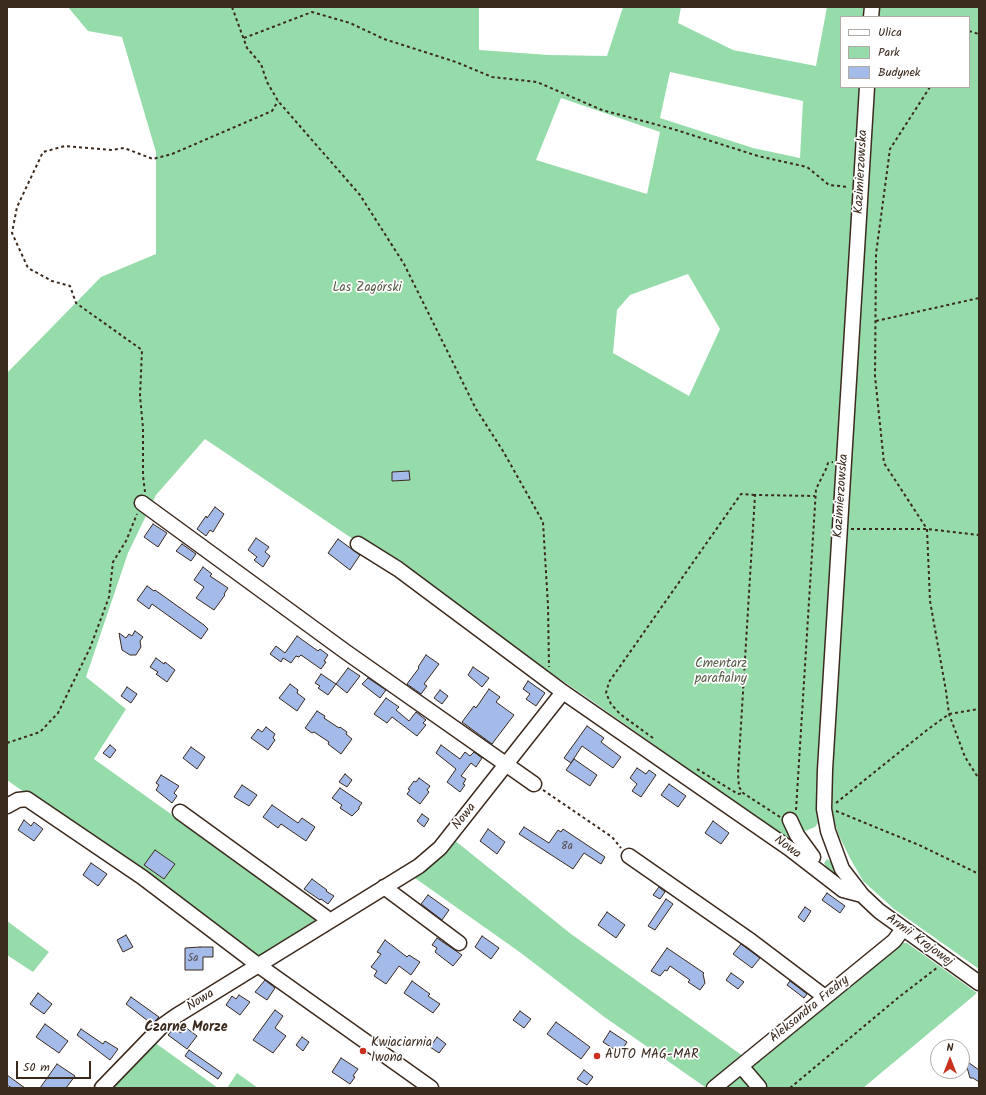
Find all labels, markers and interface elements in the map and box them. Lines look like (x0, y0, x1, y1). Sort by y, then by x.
legend (840, 16, 970, 88)
text: Ulica (878, 23, 902, 42)
text: Park (878, 43, 900, 62)
text: Budynek (878, 63, 920, 82)
street label: Kazimierzowska (852, 130, 872, 214)
park label: Las Zagórski (332, 281, 402, 297)
street label: Kazimierzowska (831, 453, 853, 539)
park label: Cmentarz parafialny (695, 657, 747, 688)
street label: Nowa (450, 801, 480, 833)
street label: Nowa (770, 833, 804, 863)
house number: 8a (561, 840, 573, 854)
street label: Armii Krajowej (882, 911, 956, 971)
house number: 5a (187, 952, 199, 966)
street label: Aleksandra Fredry (767, 973, 853, 1047)
street label: Nowa (184, 987, 218, 1015)
district label: Czarne Morze (144, 1021, 228, 1037)
place label: Kwiaciarnia Iwona (371, 1036, 432, 1067)
north arrow (930, 1039, 970, 1079)
text: N (947, 1039, 953, 1057)
marker: Kwiaciarnia Iwona (358, 1046, 368, 1056)
place label: AUTO MAG-MAR (605, 1048, 699, 1064)
marker: AUTO MAG-MAR (592, 1051, 602, 1061)
scale bar (18, 1053, 93, 1079)
text: 50 m (23, 1058, 50, 1077)

